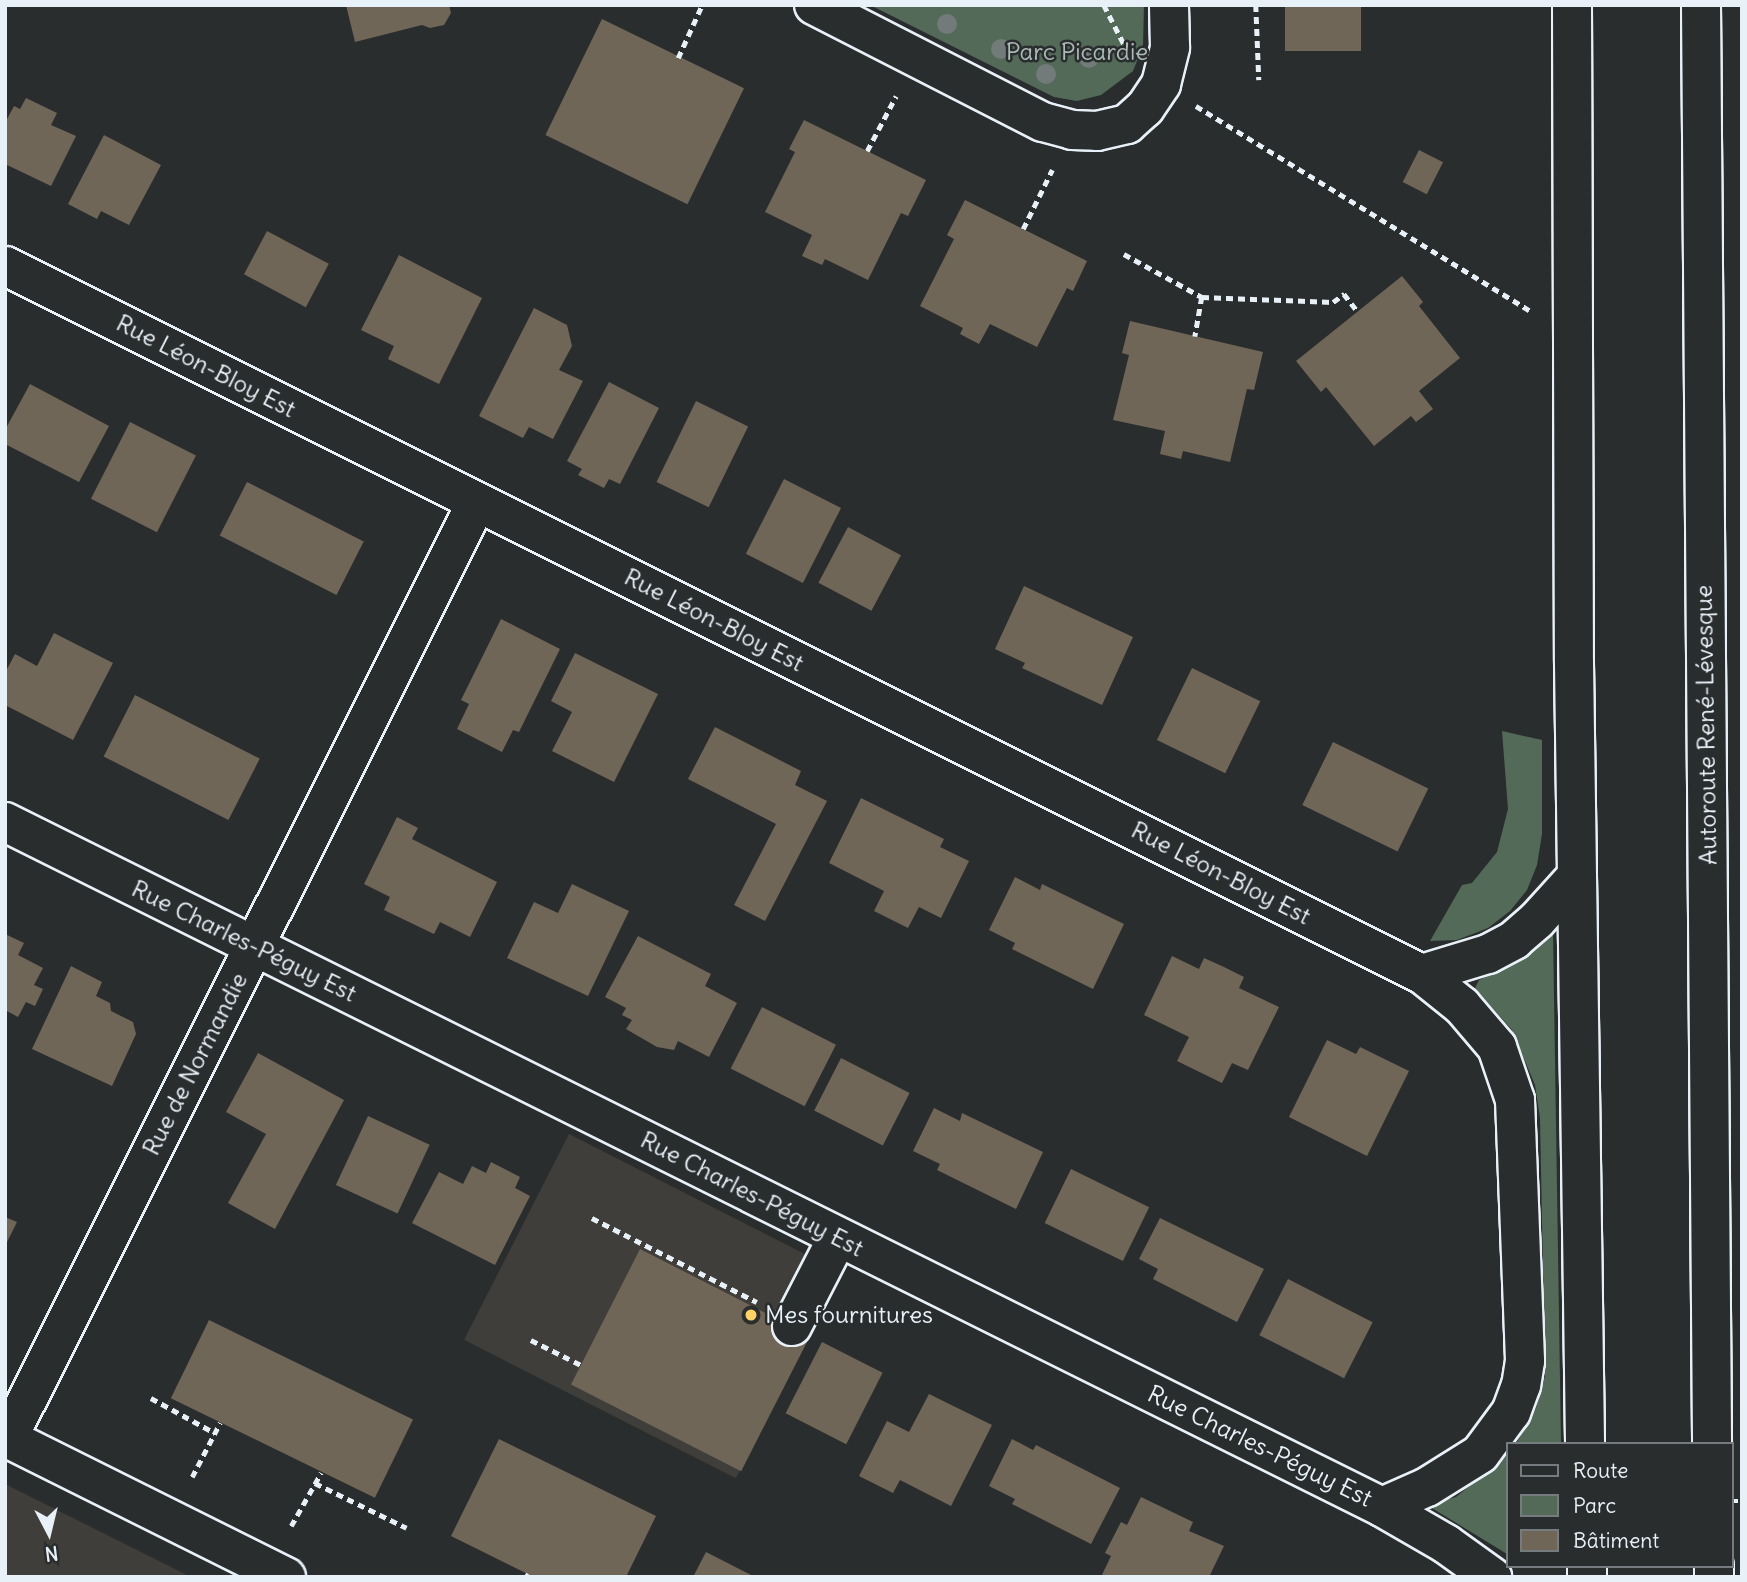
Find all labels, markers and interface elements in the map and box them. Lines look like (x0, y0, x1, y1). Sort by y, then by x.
park label: Parc Picardie (1006, 38, 1148, 66)
street label: Rue Léon-Bloy Est (112, 308, 300, 424)
street label: Rue Léon-Bloy Est (620, 562, 808, 678)
street label: Autoroute René-Lévesque (1689, 585, 1723, 865)
street label: Rue Léon-Bloy Est (1127, 815, 1315, 931)
street label: Rue Charles-Péguy Est (127, 874, 361, 1008)
street label: Rue de Normandie (137, 968, 253, 1160)
street label: Rue Charles-Péguy Est (636, 1125, 868, 1263)
place label: Mes fournitures (765, 1301, 933, 1329)
marker: Mes fournitures (743, 1307, 759, 1323)
street label: Rue Charles-Péguy Est (1143, 1379, 1377, 1513)
legend (1506, 1442, 1733, 1568)
text: Route (1573, 1457, 1628, 1484)
text: Parc (1573, 1492, 1616, 1519)
north arrow (14, 1498, 84, 1568)
text: Bâtiment (1573, 1527, 1659, 1554)
text: N (44, 1541, 60, 1567)

